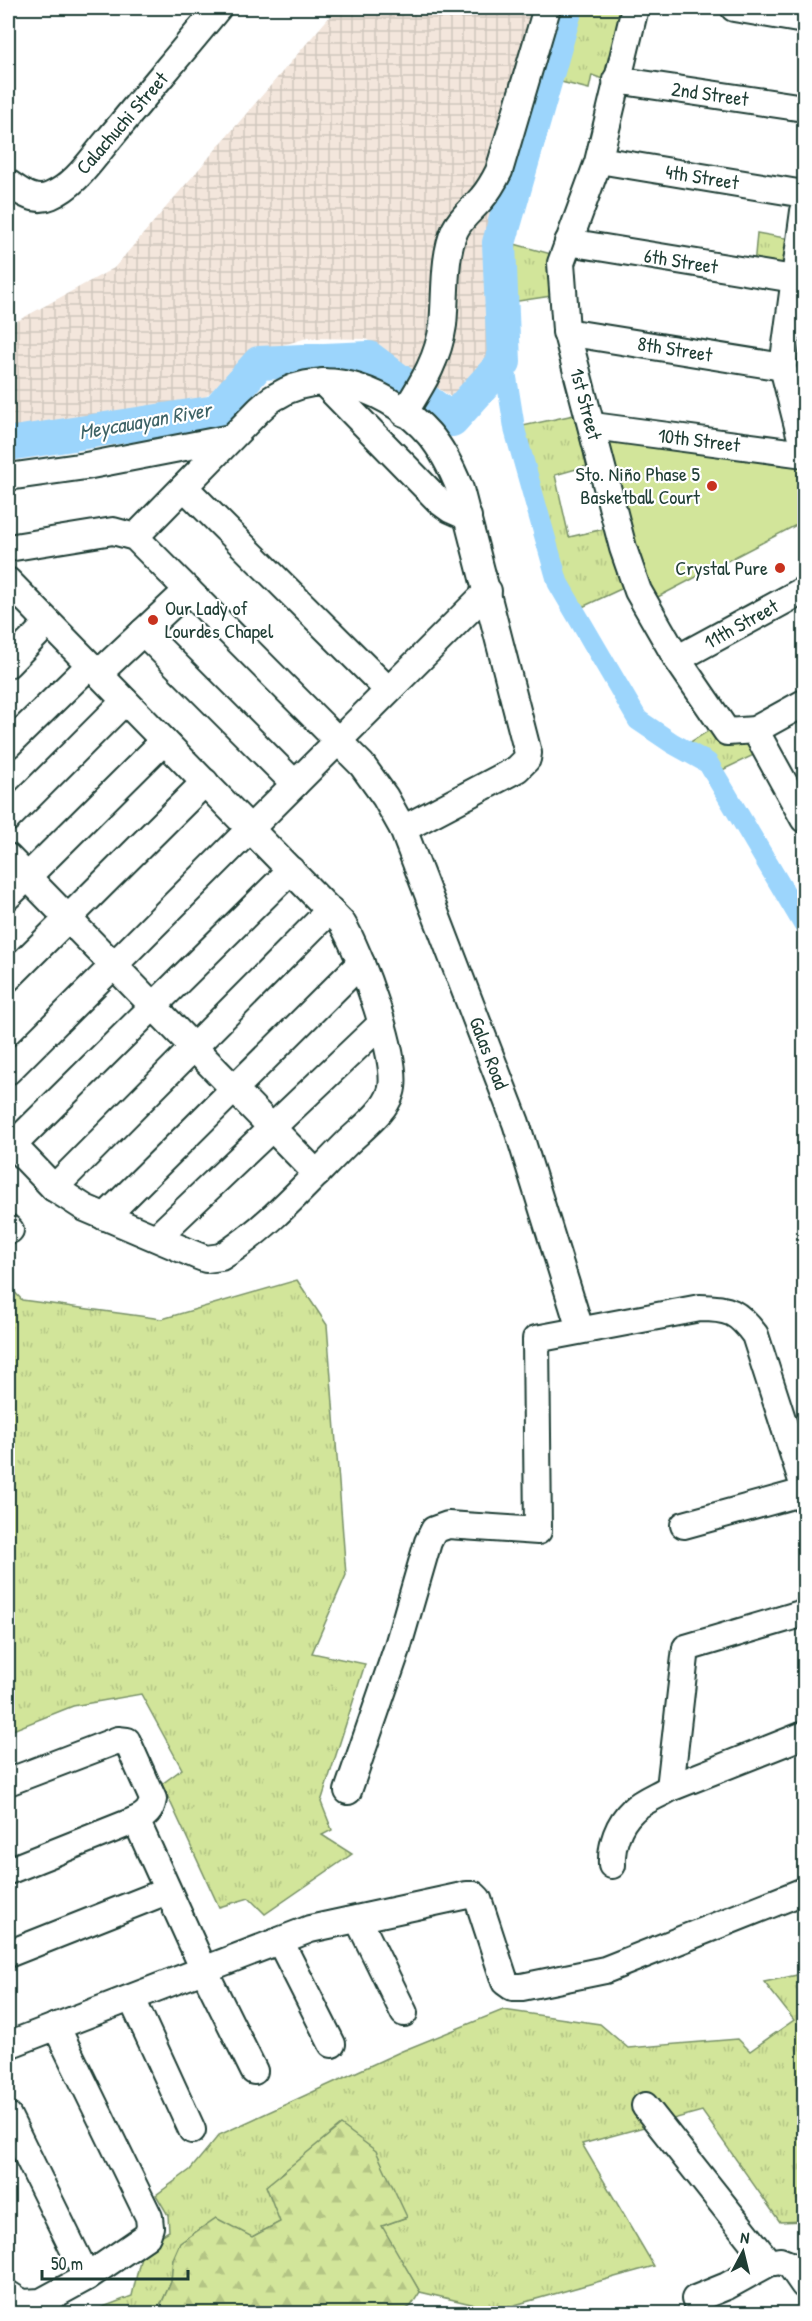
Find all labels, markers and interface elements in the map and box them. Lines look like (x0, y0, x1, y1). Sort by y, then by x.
street label: Calachuchi Street (69, 65, 175, 180)
street label: 2nd Street (670, 75, 751, 112)
street label: 4th Street (663, 157, 742, 196)
street label: 6th Street (642, 241, 721, 280)
street label: 8th Street (636, 329, 715, 368)
street label: 1st Street (564, 365, 609, 444)
water label: Meycauayan River (77, 394, 216, 446)
street label: 10th Street (656, 421, 743, 458)
place label: Sto. Niño Phase 5 Basketball Court (576, 460, 701, 510)
marker: Sto. Niño Phase 5 Basketball Court (705, 479, 719, 493)
place label: Crystal Pure (675, 554, 768, 581)
marker: Crystal Pure (773, 561, 787, 575)
street label: 11th Street (699, 592, 784, 655)
place label: Our Lady of Lourdes Chapel (165, 594, 274, 644)
marker: Our Lady of Lourdes Chapel (146, 613, 160, 627)
street label: Galas Road (463, 1013, 516, 1093)
north arrow (713, 2222, 773, 2282)
text: N (739, 2226, 751, 2249)
scale bar (42, 2243, 188, 2281)
text: 50 m (51, 2251, 83, 2276)

